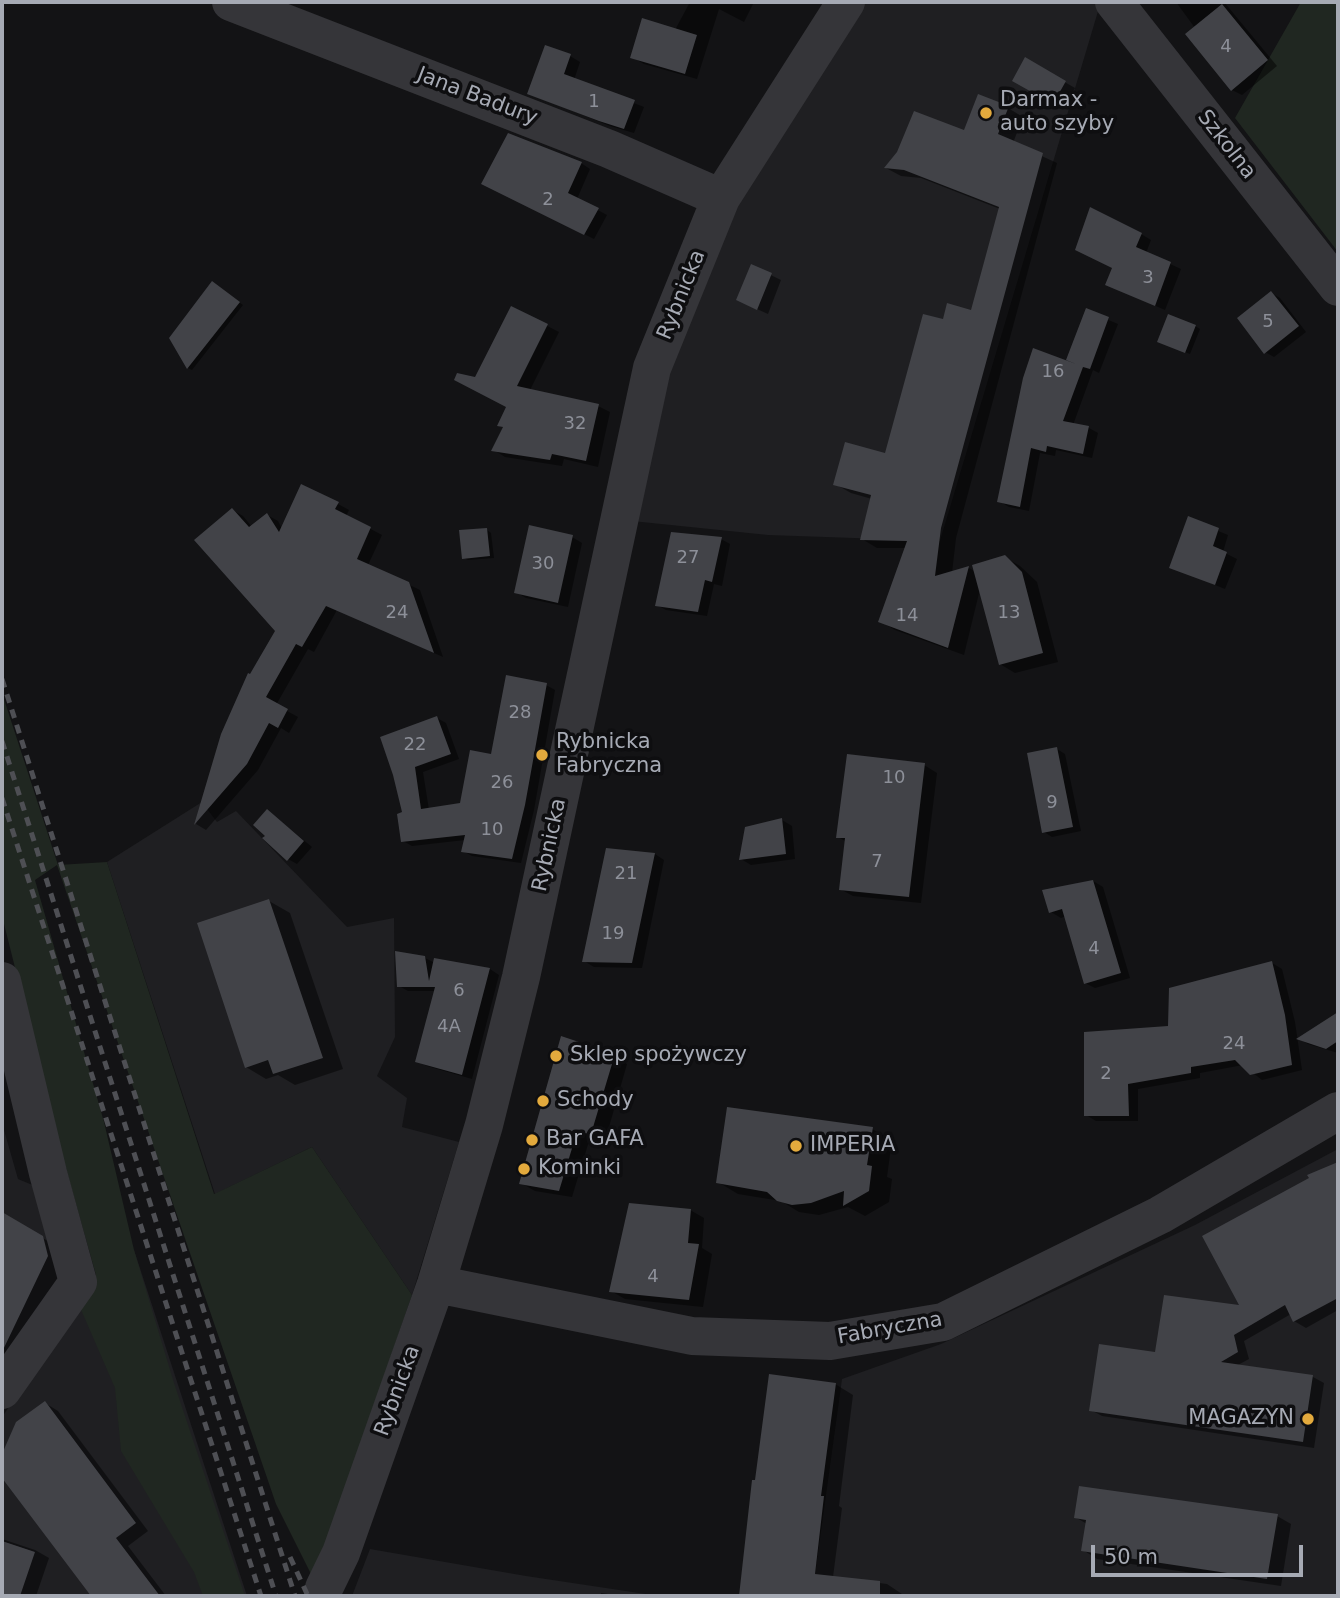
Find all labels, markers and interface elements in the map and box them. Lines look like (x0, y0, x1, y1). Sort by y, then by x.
house number: 4 (1220, 36, 1232, 58)
street label: Jana Badury (413, 62, 541, 132)
place label: Darmax - auto szyby (1000, 88, 1114, 138)
house number: 1 (588, 91, 600, 113)
marker: Darmax - auto szyby (978, 105, 994, 121)
street label: Szkolna (1191, 105, 1261, 185)
house number: 2 (542, 189, 554, 211)
street label: Rybnicka (653, 246, 711, 344)
house number: 3 (1142, 267, 1154, 289)
house number: 5 (1262, 311, 1274, 333)
house number: 16 (1042, 361, 1064, 383)
house number: 32 (564, 413, 586, 435)
house number: 27 (677, 547, 699, 569)
house number: 30 (532, 553, 554, 575)
house number: 24 (386, 602, 408, 624)
house number: 13 (998, 602, 1020, 624)
house number: 14 (896, 605, 918, 627)
house number: 28 (509, 702, 531, 724)
place label: Rybnicka Fabryczna (556, 730, 662, 780)
house number: 22 (404, 734, 426, 756)
marker: Rybnicka Fabryczna (534, 747, 550, 763)
house number: 10 (883, 767, 905, 789)
house number: 26 (491, 772, 513, 794)
house number: 9 (1046, 792, 1058, 814)
street label: Rybnicka (528, 796, 572, 894)
house number: 10 (481, 819, 503, 841)
house number: 7 (871, 851, 883, 873)
house number: 21 (615, 863, 637, 885)
house number: 19 (602, 923, 624, 945)
house number: 4 (1088, 938, 1100, 960)
house number: 6 (453, 980, 465, 1002)
house number: 4A (437, 1016, 461, 1038)
house number: 24 (1223, 1033, 1245, 1055)
place label: Sklep spożywczy (570, 1043, 747, 1069)
marker: Sklep spożywczy (548, 1048, 564, 1064)
house number: 2 (1100, 1063, 1112, 1085)
place label: Schody (557, 1088, 634, 1114)
marker: Schody (535, 1093, 551, 1109)
place label: Bar GAFA (546, 1127, 644, 1153)
marker: Bar GAFA (524, 1132, 540, 1148)
place label: IMPERIA (810, 1133, 895, 1159)
marker: IMPERIA (788, 1138, 804, 1154)
place label: Kominki (538, 1156, 621, 1182)
marker: Kominki (516, 1161, 532, 1177)
house number: 4 (647, 1266, 659, 1288)
street label: Fabryczna (836, 1307, 944, 1351)
street label: Rybnicka (370, 1342, 426, 1440)
place label: MAGAZYN (1188, 1406, 1294, 1432)
marker: MAGAZYN (1300, 1411, 1316, 1427)
scale bar (1095, 1532, 1307, 1576)
text: 50 m (1104, 1545, 1158, 1569)

